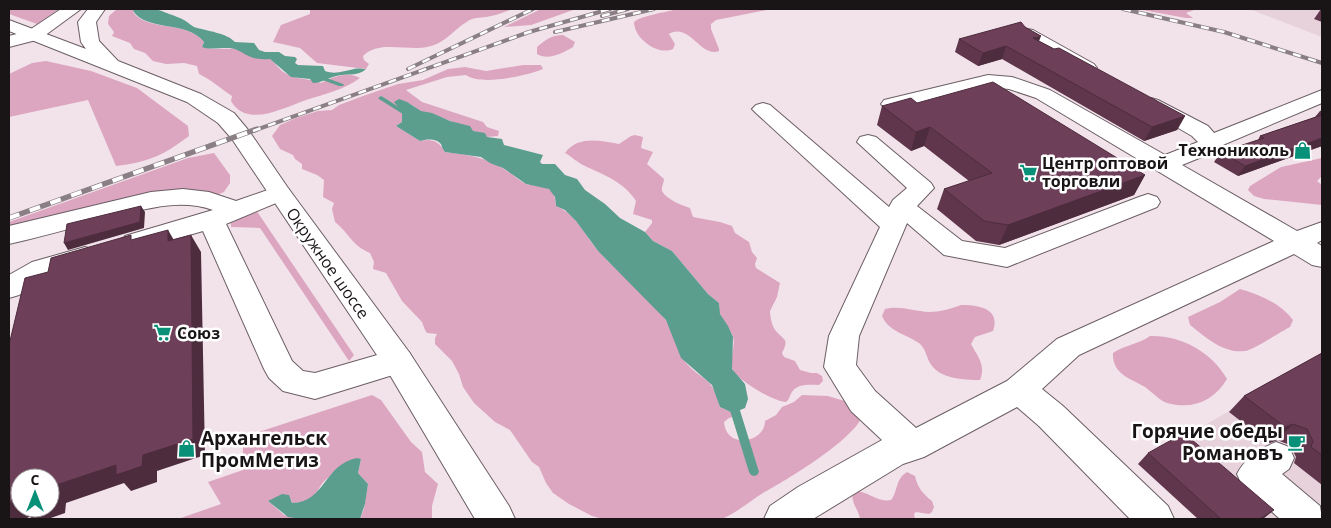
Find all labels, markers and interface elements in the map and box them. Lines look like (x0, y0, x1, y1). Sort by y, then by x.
place label: Технониколь (1178, 139, 1289, 161)
shop icon: Технониколь (1293, 140, 1313, 160)
place label: Центр оптовой торговли (1042, 152, 1168, 192)
supermarket icon: Центр оптовой торговли (1018, 162, 1038, 182)
street label: Окружное шоссе (281, 203, 375, 323)
place label: Союз (177, 322, 220, 344)
supermarket icon: Союз (153, 323, 173, 343)
place label: Горячие обеды Романовъ (1131, 418, 1283, 466)
place label: Архангельск ПромМетиз (201, 425, 327, 473)
cafe icon: Горячие обеды Романовъ (1287, 432, 1307, 452)
shop icon: Архангельск ПромМетиз (177, 439, 197, 459)
north arrow (10, 468, 60, 518)
text: С (31, 470, 40, 489)

